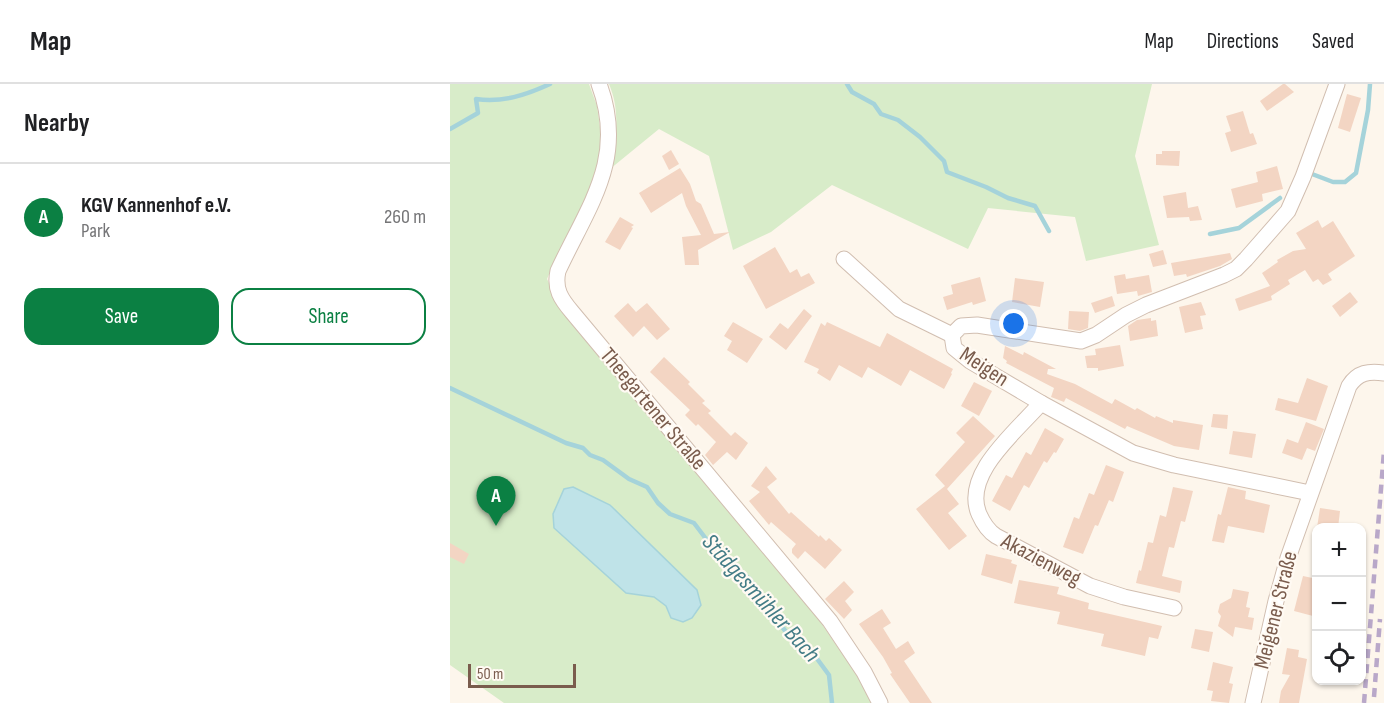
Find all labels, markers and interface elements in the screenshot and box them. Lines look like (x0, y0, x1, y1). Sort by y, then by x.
text: Map (30, 25, 71, 58)
text: Map (1144, 29, 1174, 54)
text: Directions (1207, 29, 1279, 54)
text: Saved (1312, 29, 1354, 54)
text: Nearby (24, 108, 90, 139)
text: KGV Kannenhof e.V. (81, 192, 231, 219)
text: A (39, 205, 48, 229)
text: 260 m (384, 205, 426, 229)
text: Park (81, 219, 110, 243)
button: Save (24, 288, 219, 345)
button: Share (231, 288, 426, 345)
your location (999, 309, 1028, 338)
street label: Meigen (954, 341, 1014, 393)
street label: Theegartener Straße (594, 342, 712, 476)
pin: A (476, 476, 516, 526)
map controls (1312, 523, 1366, 685)
button: + (1312, 523, 1366, 577)
street label: Akazienweg (996, 527, 1086, 592)
water label: Städgesmühler Bach (696, 528, 826, 668)
street label: Meigener Straße (1248, 548, 1304, 672)
button: − (1312, 577, 1366, 631)
button: locate (1312, 631, 1366, 685)
scale bar (468, 661, 576, 688)
text: 50 m (477, 665, 503, 684)

